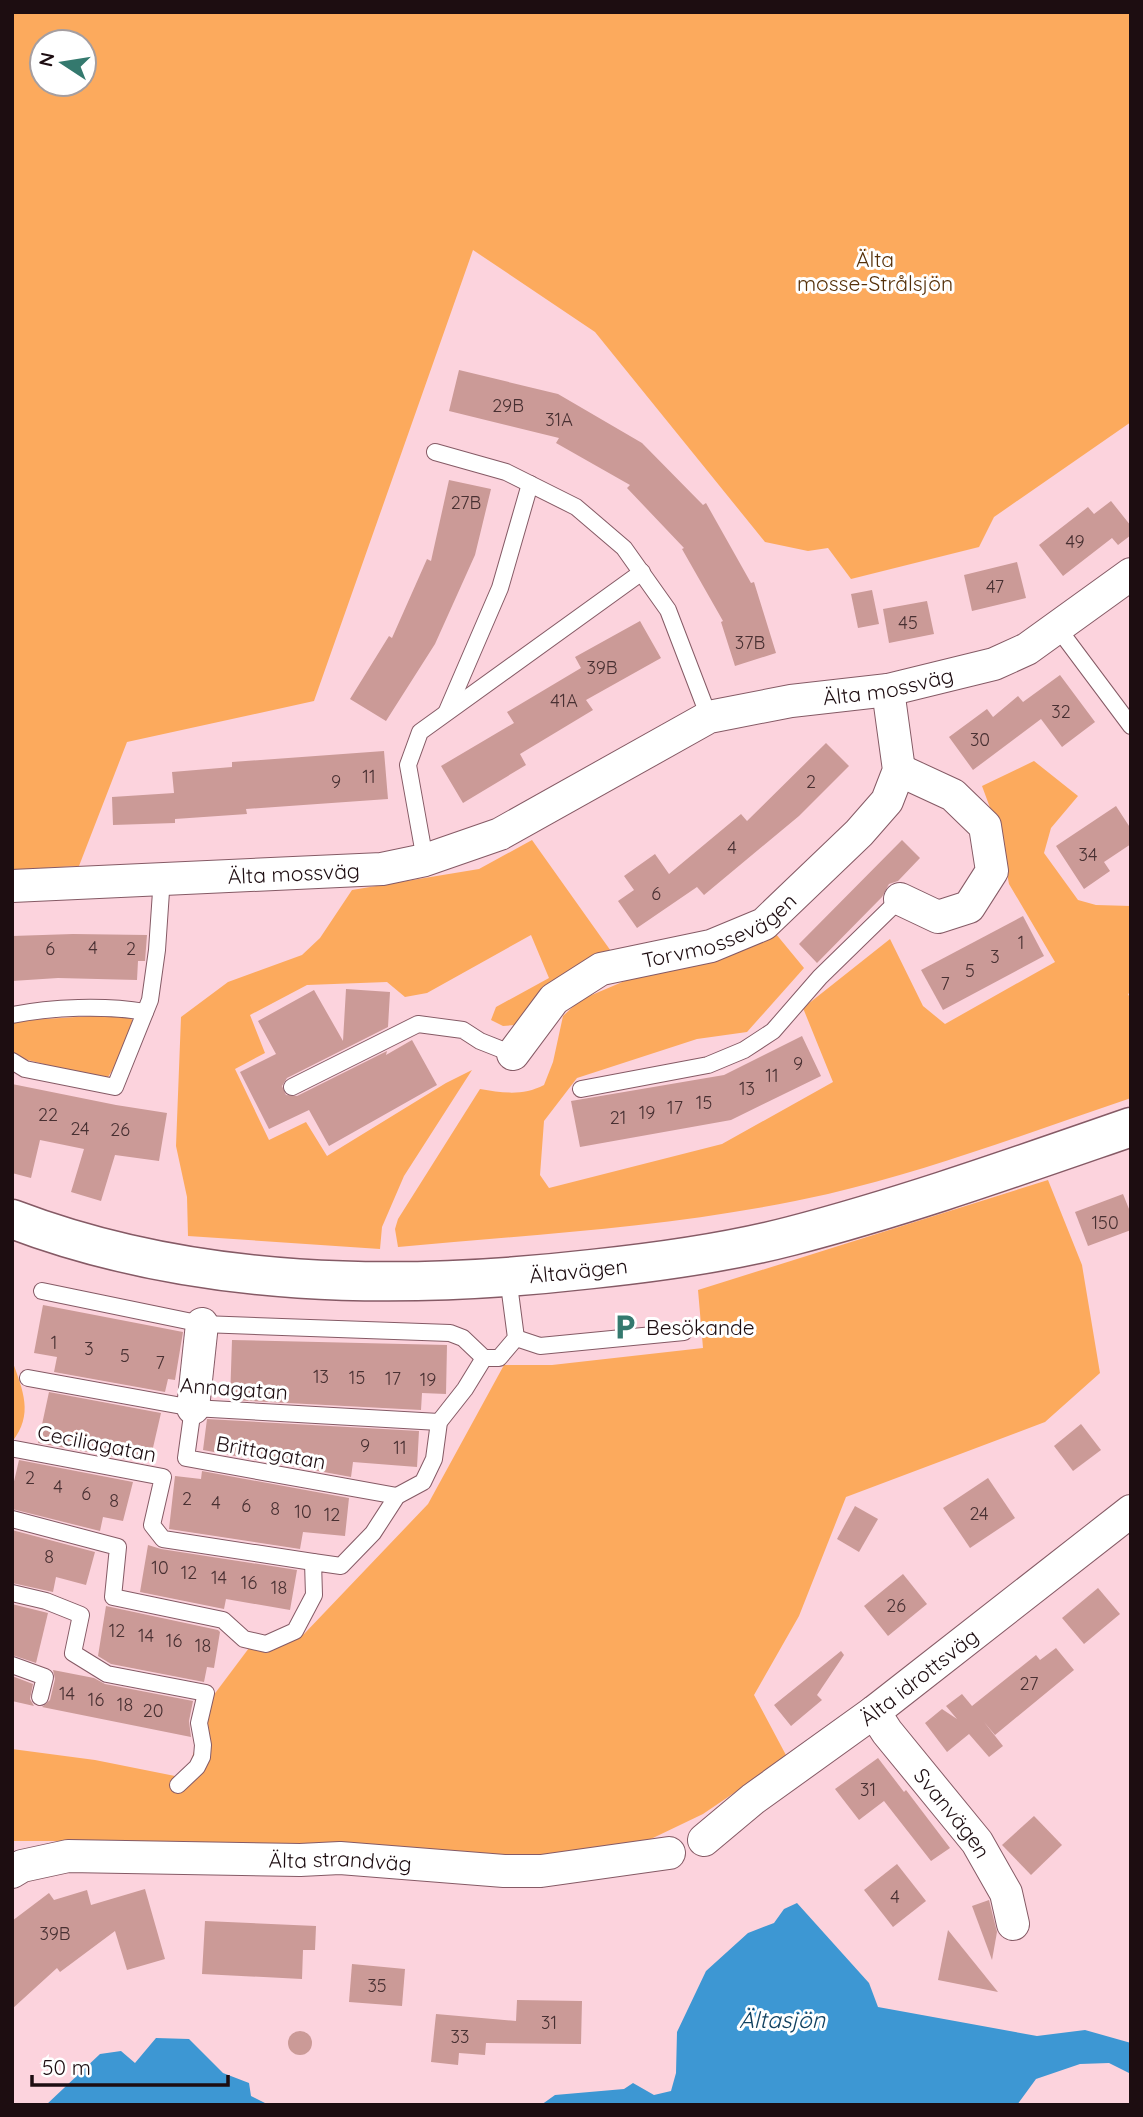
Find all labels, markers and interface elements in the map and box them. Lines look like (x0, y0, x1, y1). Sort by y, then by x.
north arrow (28, 28, 98, 98)
text: N (33, 50, 60, 69)
park label: Älta mosse-Strålsjön (797, 246, 953, 296)
house number: 29B (492, 394, 524, 417)
house number: 31A (545, 408, 573, 431)
house number: 27B (451, 491, 481, 514)
house number: 49 (1065, 530, 1085, 553)
house number: 47 (986, 575, 1004, 598)
house number: 45 (898, 611, 918, 634)
house number: 37B (735, 631, 765, 654)
house number: 39B (586, 656, 618, 679)
street label: Älta mossväg (821, 661, 956, 710)
house number: 41A (550, 689, 578, 712)
house number: 32 (1051, 700, 1071, 723)
house number: 30 (970, 728, 990, 751)
house number: 11 (362, 765, 376, 788)
house number: 9 (331, 770, 341, 793)
house number: 2 (806, 770, 816, 793)
house number: 4 (727, 836, 737, 859)
house number: 34 (1079, 843, 1097, 866)
street label: Älta mossväg (227, 857, 360, 889)
house number: 6 (651, 882, 661, 905)
street label: Torvmossevägen (640, 887, 801, 973)
house number: 1 (1018, 931, 1024, 954)
house number: 4 (88, 936, 98, 959)
house number: 6 (45, 937, 55, 960)
house number: 2 (126, 937, 136, 960)
house number: 3 (990, 945, 1000, 968)
house number: 5 (965, 959, 975, 982)
house number: 7 (940, 972, 950, 995)
house number: 9 (793, 1052, 803, 1075)
house number: 11 (765, 1064, 779, 1087)
house number: 13 (739, 1077, 755, 1100)
house number: 15 (696, 1091, 712, 1114)
house number: 17 (667, 1096, 683, 1119)
house number: 19 (639, 1101, 655, 1124)
house number: 22 (38, 1103, 58, 1126)
house number: 21 (610, 1106, 626, 1129)
house number: 24 (70, 1117, 90, 1140)
house number: 26 (110, 1118, 130, 1141)
house number: 150 (1091, 1211, 1119, 1234)
street label: Ältavägen (528, 1252, 629, 1288)
parking icon: Besökande (610, 1312, 640, 1342)
place label: Besökande (646, 1314, 755, 1340)
house number: 1 (51, 1331, 57, 1354)
house number: 3 (84, 1337, 94, 1360)
house number: 5 (120, 1344, 130, 1367)
house number: 7 (155, 1351, 165, 1374)
house number: 13 (313, 1365, 329, 1388)
house number: 15 (349, 1366, 365, 1389)
house number: 17 (385, 1367, 401, 1390)
house number: 19 (420, 1368, 436, 1391)
street label: Annagatan (179, 1371, 289, 1405)
street label: Ceciliagatan (35, 1419, 159, 1467)
street label: Brittagatan (214, 1430, 328, 1474)
house number: 9 (360, 1434, 370, 1457)
house number: 11 (393, 1436, 407, 1459)
house number: 2 (25, 1466, 35, 1489)
house number: 4 (53, 1475, 63, 1498)
house number: 6 (81, 1482, 91, 1505)
house number: 2 (182, 1487, 192, 1510)
house number: 8 (109, 1489, 119, 1512)
house number: 4 (211, 1491, 221, 1514)
house number: 6 (241, 1494, 251, 1517)
house number: 8 (270, 1497, 280, 1520)
house number: 10 (294, 1500, 312, 1523)
house number: 24 (969, 1502, 989, 1525)
house number: 12 (324, 1503, 340, 1526)
house number: 8 (44, 1545, 54, 1568)
house number: 10 (151, 1556, 169, 1579)
house number: 12 (181, 1561, 197, 1584)
house number: 14 (211, 1566, 227, 1589)
house number: 16 (241, 1571, 257, 1594)
house number: 18 (271, 1576, 287, 1599)
house number: 26 (886, 1594, 906, 1617)
house number: 12 (109, 1619, 125, 1642)
street label: Älta idrottsväg (855, 1623, 983, 1731)
house number: 14 (138, 1624, 154, 1647)
house number: 16 (166, 1629, 182, 1652)
house number: 18 (195, 1634, 211, 1657)
house number: 27 (1020, 1672, 1038, 1695)
house number: 14 (59, 1682, 75, 1705)
house number: 16 (88, 1688, 104, 1711)
house number: 18 (117, 1693, 133, 1716)
house number: 20 (143, 1699, 163, 1722)
street label: Svanvägen (909, 1763, 996, 1862)
house number: 31 (860, 1778, 876, 1801)
street label: Älta strandväg (268, 1845, 413, 1877)
house number: 4 (890, 1885, 900, 1908)
house number: 39B (39, 1922, 71, 1945)
house number: 35 (367, 1974, 387, 1997)
water label: Ältasjön (739, 2005, 826, 2034)
house number: 31 (541, 2011, 557, 2034)
house number: 33 (451, 2025, 469, 2048)
scale bar (32, 2044, 228, 2088)
text: 50 m (42, 2054, 91, 2080)

